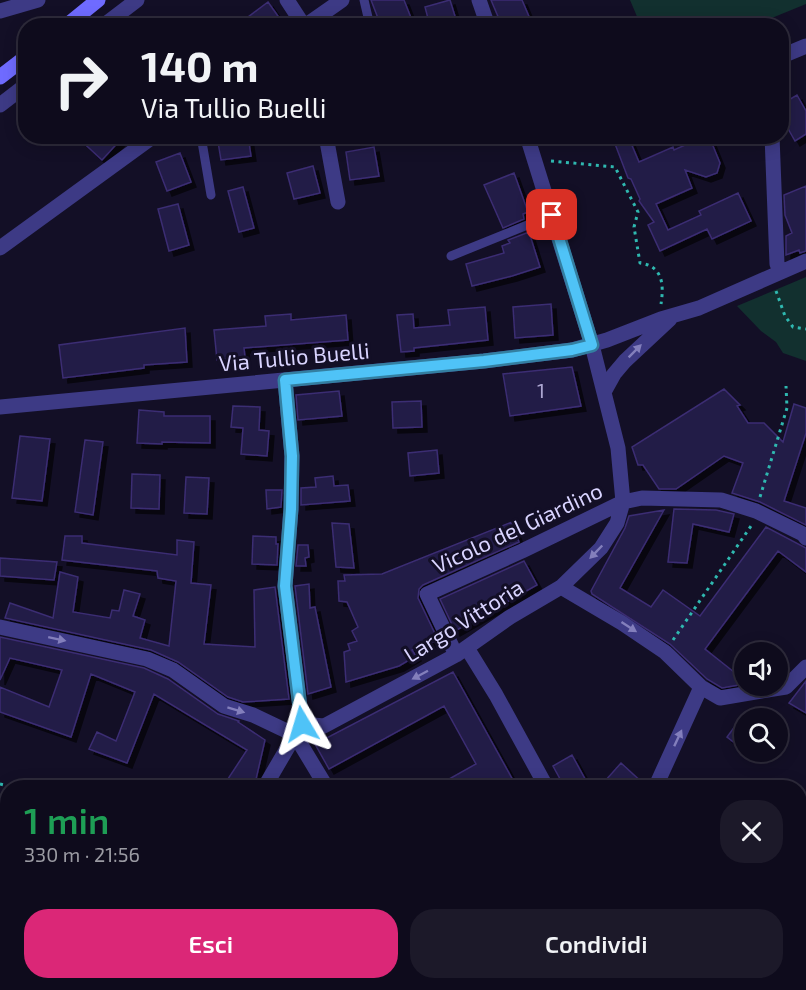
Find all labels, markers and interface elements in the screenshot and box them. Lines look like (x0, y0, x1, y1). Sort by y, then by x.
text: 140 m (141, 40, 258, 90)
icon: right (42, 42, 120, 120)
text: Via Tullio Buelli (141, 91, 327, 123)
pin (526, 189, 577, 240)
icon: arrive (535, 198, 568, 231)
street label: Via Tullio Buelli (218, 336, 370, 376)
one-way arrow (627, 344, 641, 358)
house number: 1 (537, 378, 545, 402)
street label: Vicolo del Giardino (428, 476, 606, 578)
one-way arrow (589, 545, 603, 560)
street label: Largo Vittoria (399, 573, 527, 667)
one-way arrow (621, 622, 637, 633)
one-way arrow (48, 635, 67, 644)
map controls (734, 642, 788, 762)
button: sound (734, 642, 788, 696)
one-way arrow (411, 670, 428, 680)
position arrow (270, 692, 334, 756)
one-way arrow (227, 706, 245, 715)
button: search (734, 708, 788, 762)
one-way arrow (674, 729, 683, 746)
text: 1 min (24, 798, 109, 841)
button: close (720, 800, 783, 863)
text: 330 m · 21:56 (24, 842, 140, 866)
button: Esci (24, 909, 398, 978)
button: Condividi (410, 909, 783, 978)

